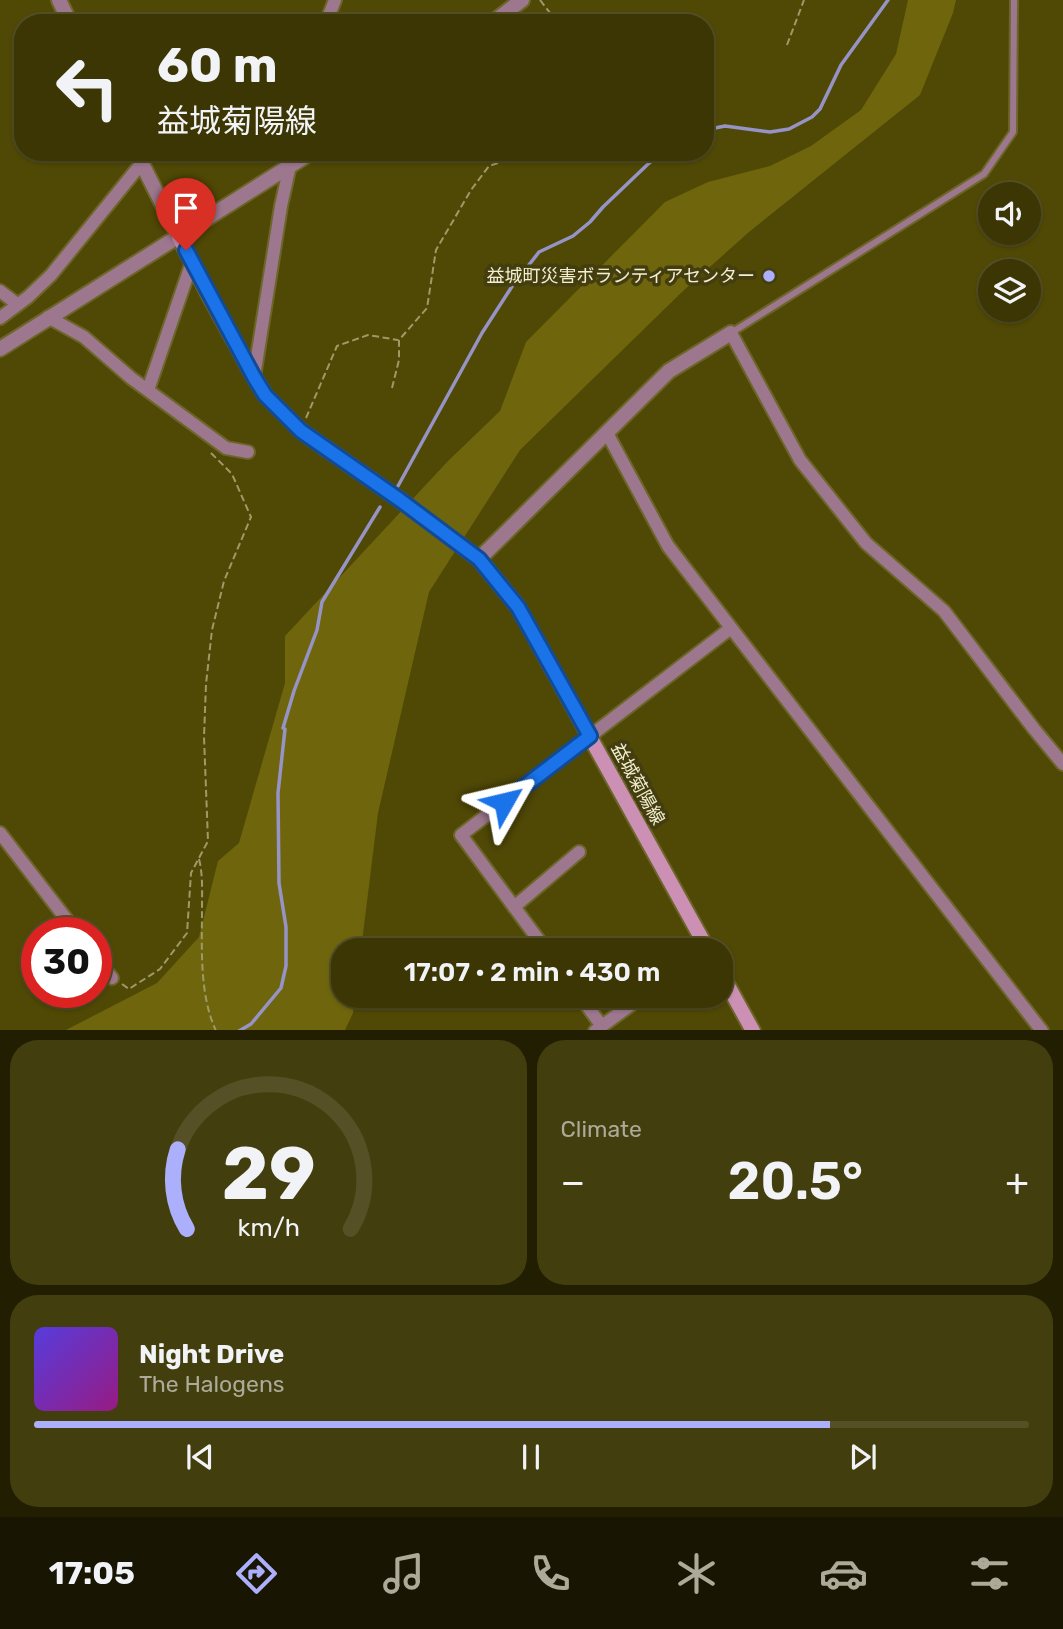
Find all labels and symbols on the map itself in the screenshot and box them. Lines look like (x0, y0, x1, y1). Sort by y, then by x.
pin (156, 178, 216, 250)
place label: 益城町災害ボランティアセンター (486, 265, 755, 287)
marker: 益城町災害ボランティアセンター (761, 268, 777, 284)
street label: 益城菊陽線 (607, 739, 669, 829)
position arrow (467, 765, 541, 839)
speed limit sign: 30 (21, 917, 112, 1008)

